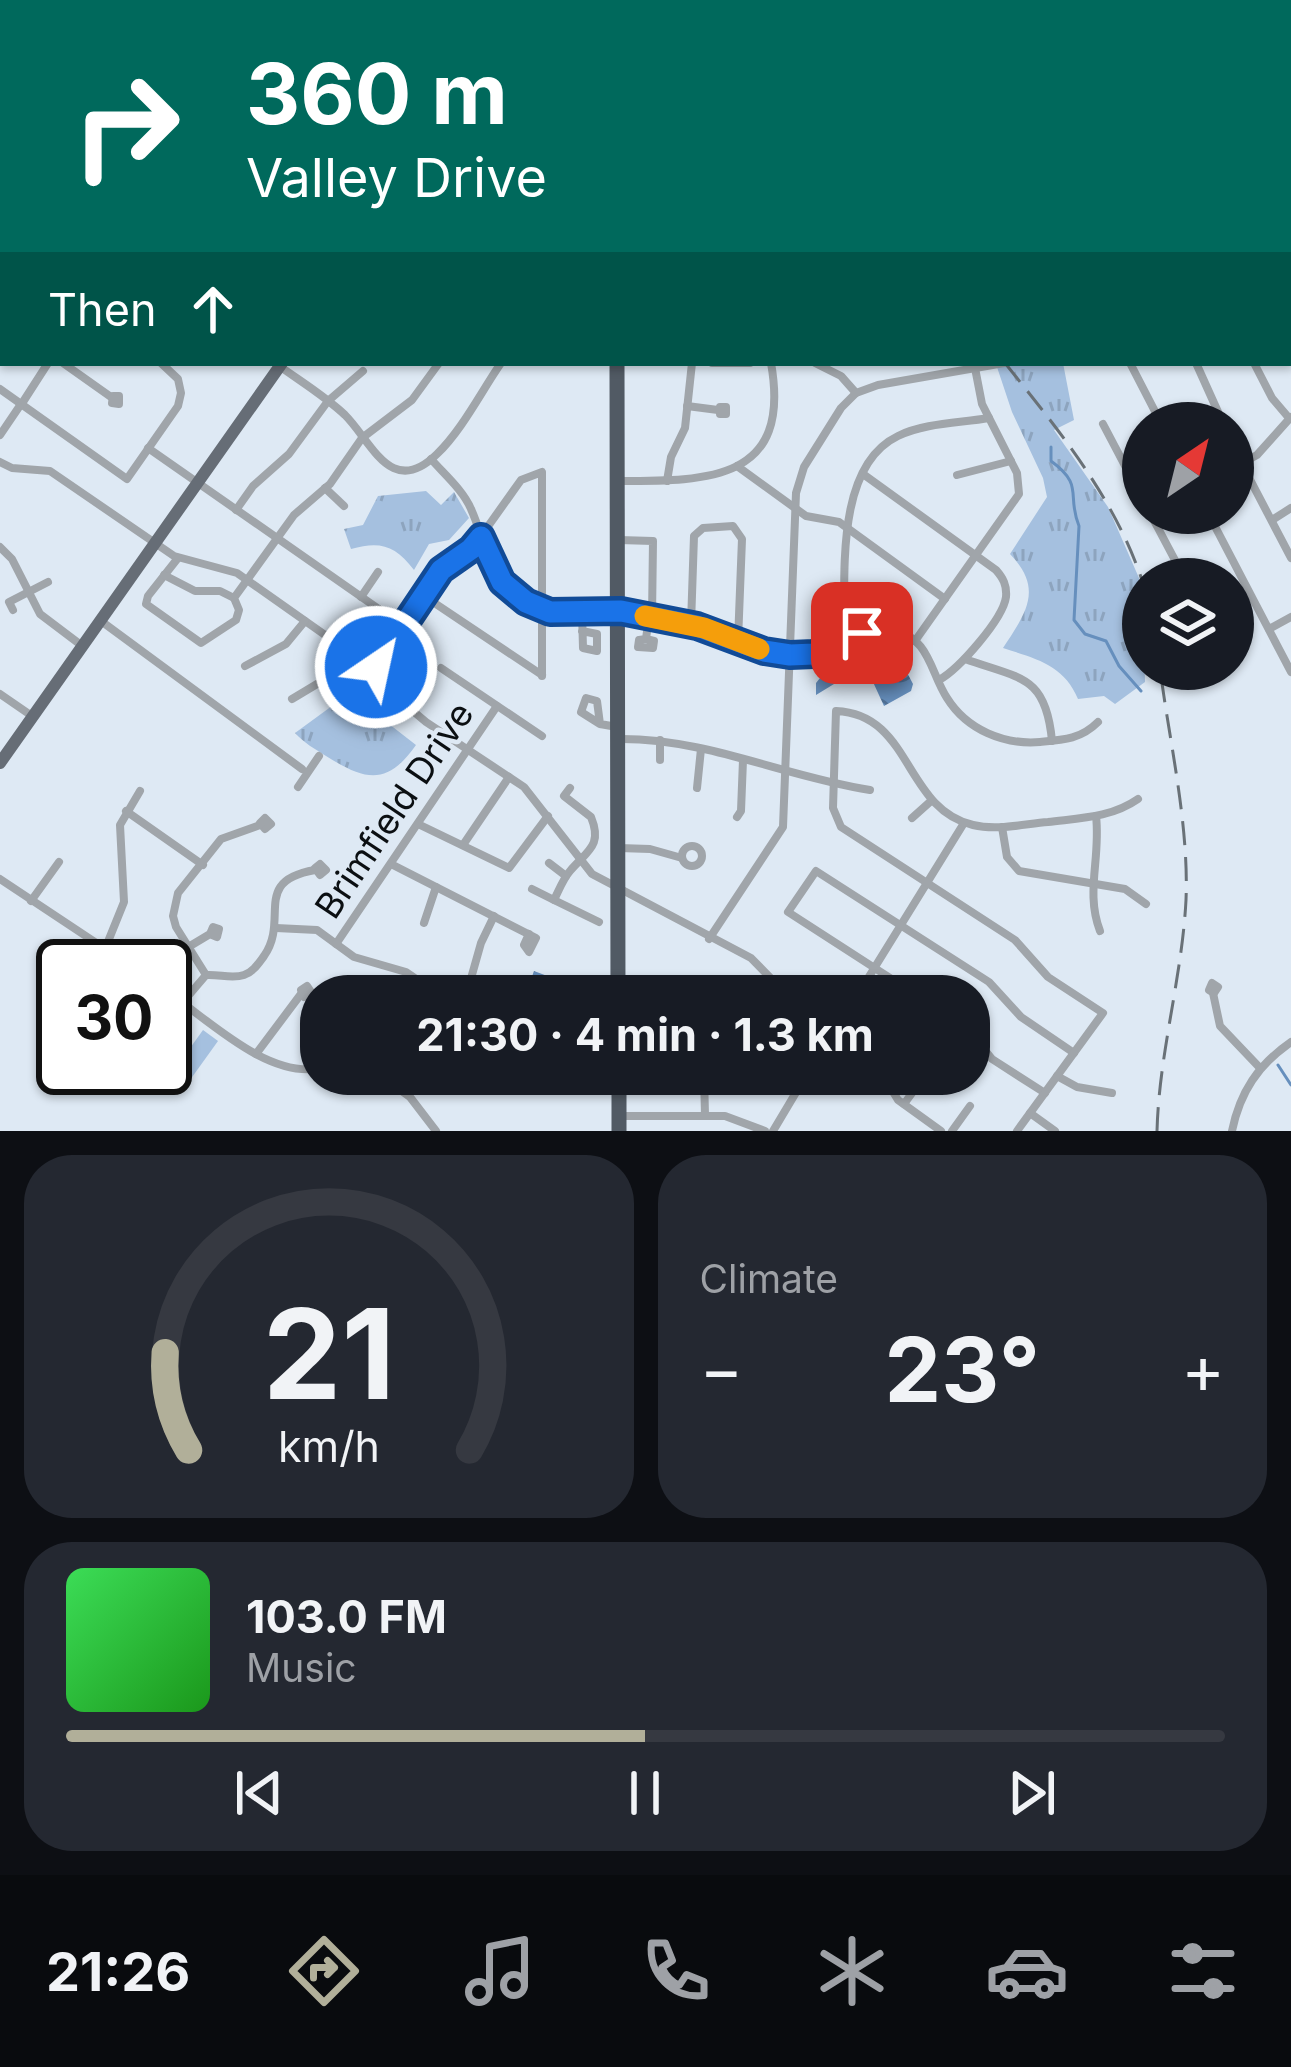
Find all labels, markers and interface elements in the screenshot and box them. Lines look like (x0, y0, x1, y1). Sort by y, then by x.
text: 360 m (246, 43, 508, 144)
icon: right (48, 48, 204, 204)
text: Valley Drive (246, 145, 547, 210)
icon: ahead (180, 276, 246, 342)
text: Then (48, 282, 156, 337)
north arrow (1122, 402, 1254, 534)
map controls (1122, 402, 1254, 690)
button: layers (1122, 558, 1254, 690)
pin (811, 582, 913, 684)
icon: arrive (829, 600, 895, 666)
position arrow (313, 604, 439, 730)
street label: Brimfield Drive (306, 694, 482, 926)
speed limit sign: 30 (36, 939, 192, 1095)
text: 21:30 · 4 min · 1.3 km (416, 1007, 874, 1062)
text: Climate (700, 1255, 838, 1302)
text: 21 (263, 1278, 395, 1429)
text: 23° (884, 1315, 1040, 1424)
text: − (700, 1329, 743, 1409)
text: + (1181, 1329, 1225, 1409)
text: km/h (278, 1419, 380, 1471)
text: 103.0 FM (246, 1589, 447, 1644)
text: Music (246, 1644, 357, 1691)
icon: previous (226, 1760, 292, 1826)
icon: pause (612, 1760, 678, 1826)
icon: next (999, 1760, 1065, 1826)
icon: directions (282, 1929, 366, 2013)
icon: music (458, 1929, 542, 2013)
icon: phone (634, 1929, 718, 2013)
icon: climate (810, 1929, 894, 2013)
icon: car (985, 1929, 1069, 2013)
icon: filters (1161, 1929, 1245, 2013)
text: 21:26 (46, 1939, 190, 2004)

